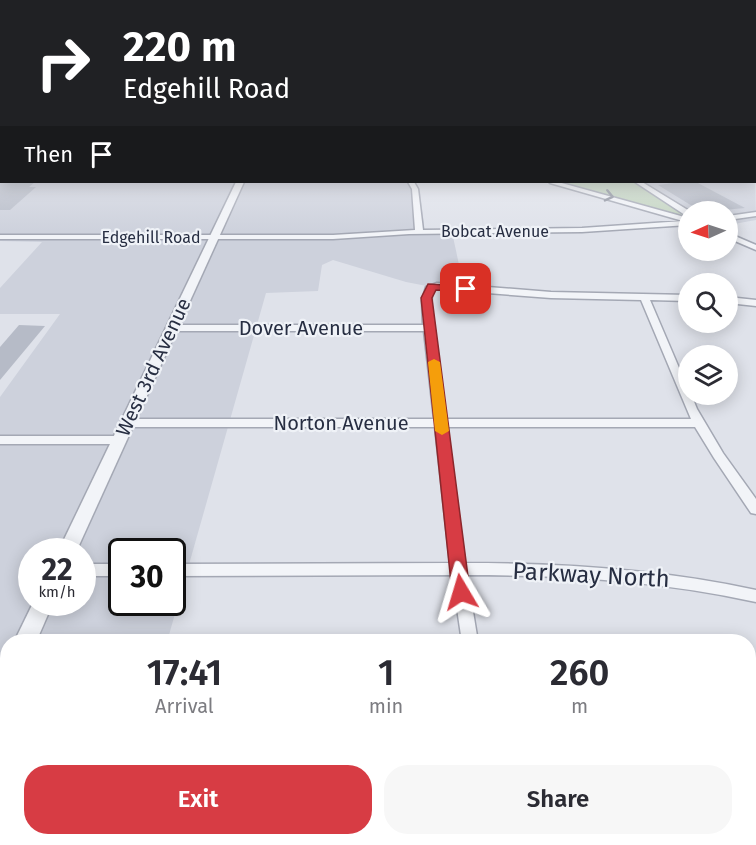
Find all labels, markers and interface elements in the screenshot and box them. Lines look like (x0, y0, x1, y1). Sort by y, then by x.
text: 220 m (123, 22, 236, 72)
icon: right (24, 24, 102, 102)
text: Edgehill Road (123, 73, 290, 105)
icon: arrive (85, 138, 118, 171)
text: Then (24, 141, 73, 168)
one-way arrow (603, 189, 613, 202)
north arrow (678, 201, 738, 261)
map controls (678, 201, 738, 405)
street label: Bobcat Avenue (441, 222, 549, 241)
street label: Edgehill Road (102, 228, 201, 247)
pin (440, 263, 491, 314)
icon: arrive (449, 272, 482, 305)
button: search (678, 273, 738, 333)
street label: West 3rd Avenue (110, 294, 196, 440)
street label: Dover Avenue (239, 316, 363, 340)
button: layers (678, 345, 738, 405)
street label: Norton Avenue (273, 411, 409, 435)
speed limit sign: 30 (108, 538, 186, 616)
text: 22 (41, 552, 73, 588)
street label: Parkway North (512, 557, 670, 593)
position arrow (429, 560, 493, 624)
text: km/h (38, 583, 76, 601)
text: 17:41 (147, 651, 222, 695)
text: 1 (378, 651, 394, 695)
text: 260 (550, 651, 609, 695)
text: Arrival (155, 694, 214, 718)
text: min (369, 694, 403, 718)
text: m (571, 694, 588, 718)
button: Exit (24, 765, 372, 834)
button: Share (384, 765, 732, 834)

